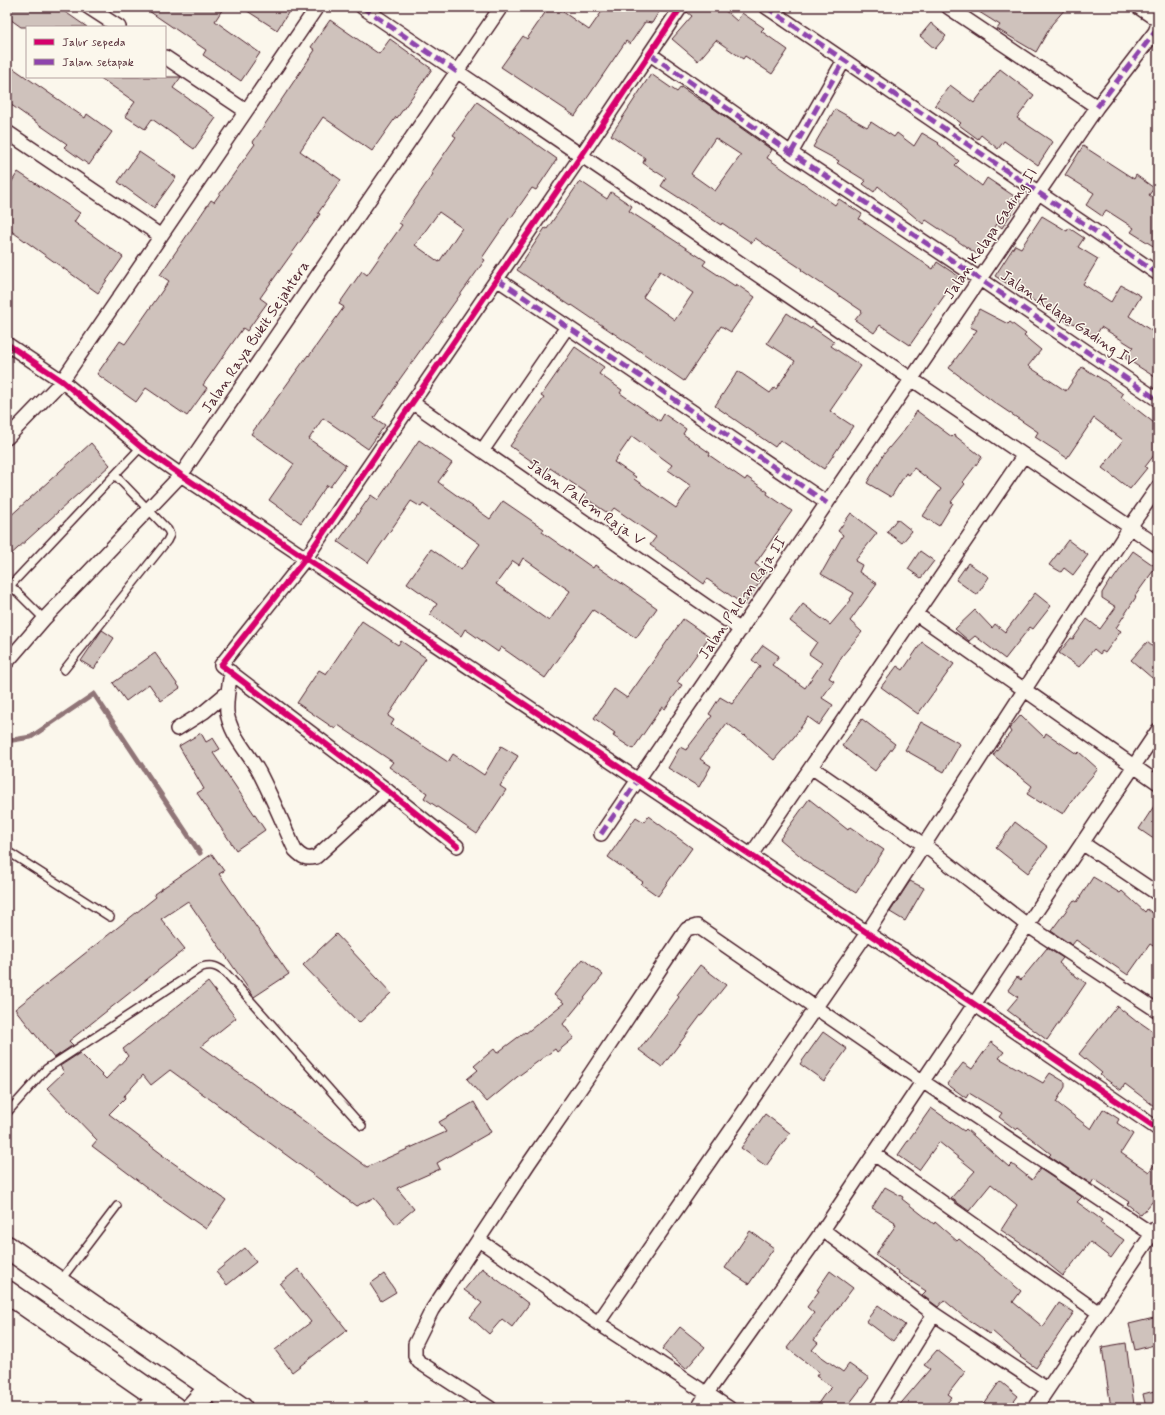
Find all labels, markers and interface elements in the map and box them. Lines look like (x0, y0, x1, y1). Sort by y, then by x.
legend (26, 26, 166, 78)
text: Jalur sepeda (62, 35, 126, 51)
text: Jalan setapak (62, 55, 134, 71)
street label: Jalan Kelapa Gading II (940, 164, 1042, 304)
street label: Jalan Raya Bukit Sejahtera (198, 257, 315, 417)
street label: Jalan Kelapa Gading IV (996, 266, 1140, 372)
street label: Jalan Palem Raja V (523, 455, 649, 551)
street label: Jalan Palem Raja II (694, 532, 792, 663)

